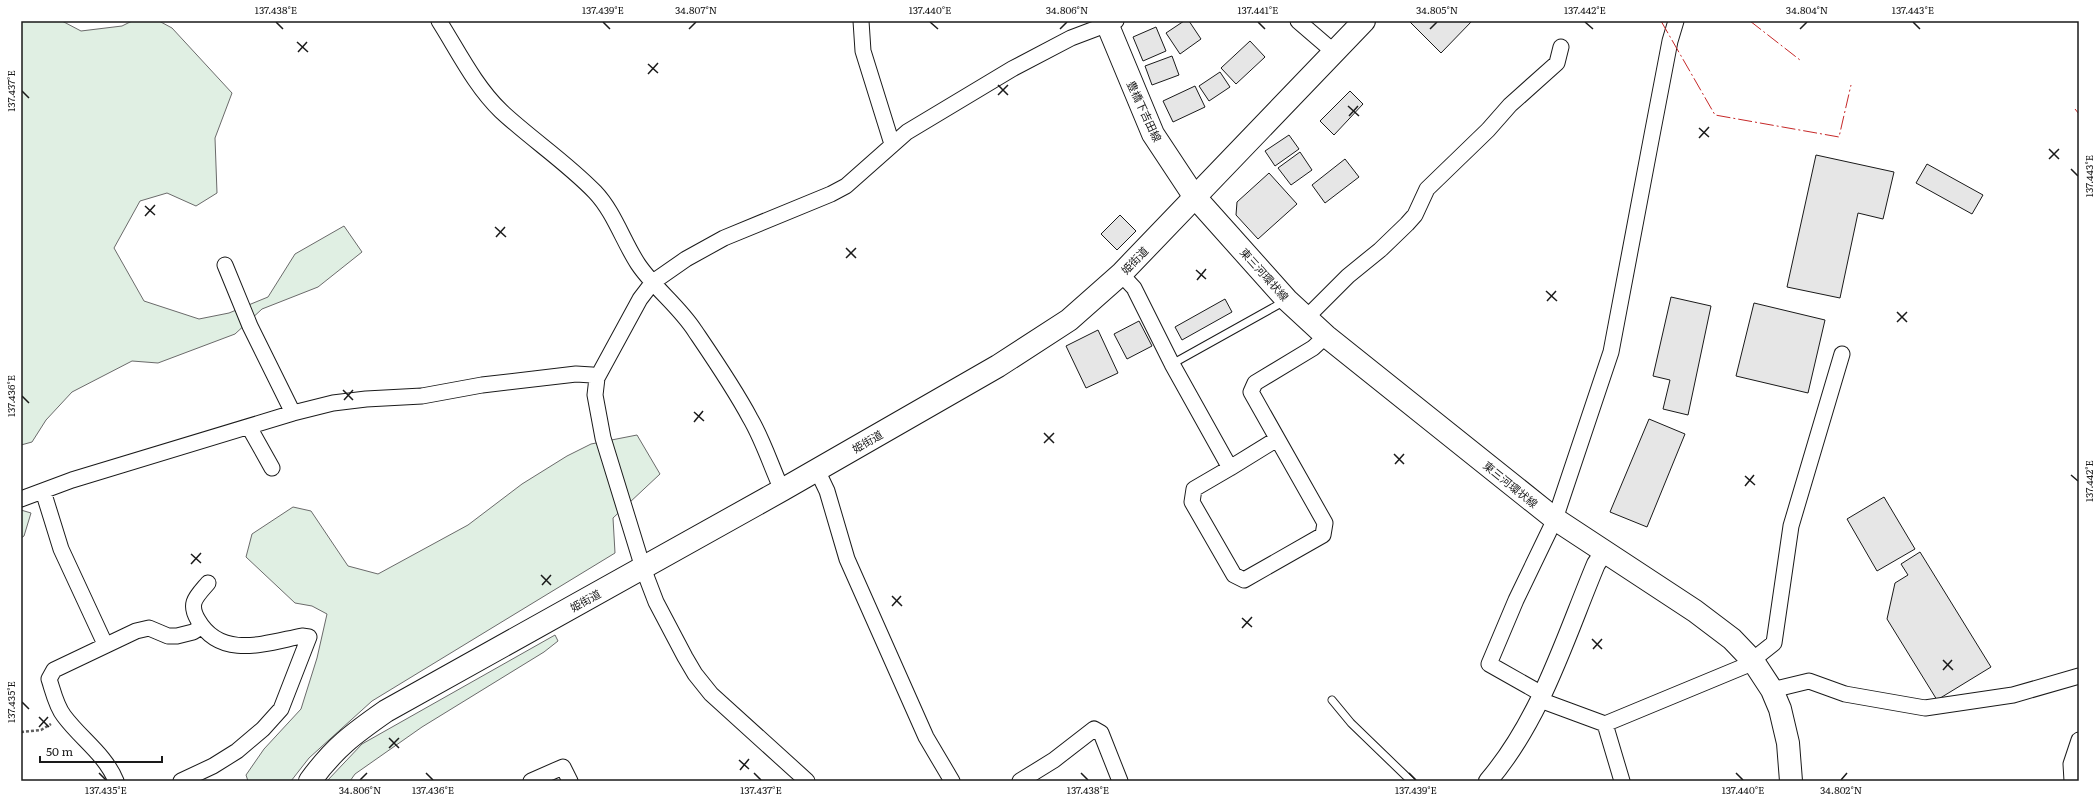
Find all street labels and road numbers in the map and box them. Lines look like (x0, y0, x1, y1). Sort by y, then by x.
street label: 豊橋下吉田線 (1124, 78, 1166, 144)
street label: 姫街道 (1117, 243, 1151, 277)
street label: 東三河環状線 (1237, 244, 1293, 304)
street label: 姫街道 (849, 426, 885, 456)
street label: 東三河環状線 (1480, 457, 1542, 511)
street label: 姫街道 (567, 585, 603, 615)

